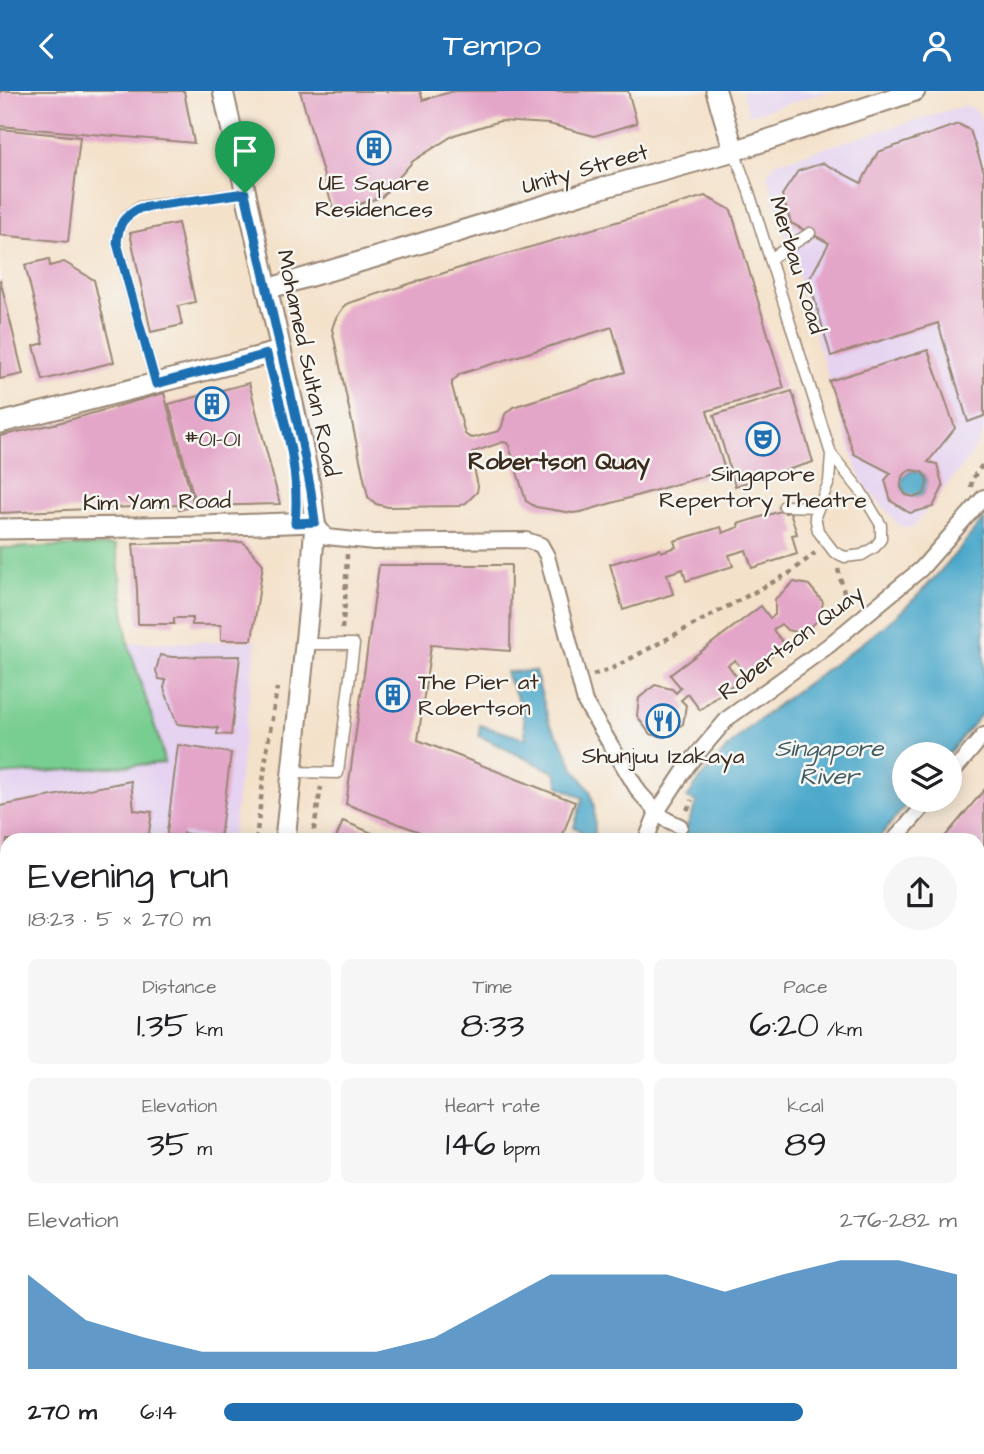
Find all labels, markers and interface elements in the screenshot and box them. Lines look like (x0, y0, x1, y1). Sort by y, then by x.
text: Tempo (443, 23, 541, 68)
icon: back (28, 27, 66, 65)
icon: person (918, 27, 956, 65)
pin (215, 121, 275, 193)
building icon: UE Square Residences (355, 129, 393, 167)
icon: arrive (226, 132, 264, 170)
street label: Unity Street (518, 136, 653, 203)
place label: UE Square Residences (315, 167, 433, 225)
street label: Merbau Road (761, 192, 833, 338)
street label: Mohamed Sultan Road (268, 247, 348, 480)
building icon: #01-01 (193, 385, 231, 423)
theatre icon: Singapore Repertory Theatre (744, 420, 782, 458)
place label: #01-01 (184, 423, 240, 455)
district label: Robertson Quay (468, 445, 651, 481)
place label: Singapore Repertory Theatre (659, 458, 867, 517)
street label: Kim Yam Road (83, 485, 232, 519)
street label: Robertson Quay (712, 578, 871, 709)
place label: The Pier at Robertson (418, 666, 540, 724)
building icon: The Pier at Robertson (374, 676, 412, 714)
restaurant icon: Shunjuu Izakaya (644, 702, 682, 740)
water label: Singapore River (775, 732, 884, 794)
place label: Shunjuu Izakaya (582, 740, 745, 773)
map controls (892, 742, 962, 812)
button: layers (892, 742, 962, 812)
text: Evening run (28, 851, 229, 903)
button: share (883, 856, 957, 930)
text: 18:23 · 5 × 270 m (28, 903, 211, 935)
text: Distance (143, 974, 216, 1001)
text: Time (473, 974, 512, 1001)
text: Pace (783, 974, 828, 1001)
text: 1.35 (136, 1001, 188, 1050)
text: 8:33 (460, 1001, 525, 1050)
text: 6:20 (749, 1001, 819, 1050)
text: km (188, 1017, 223, 1044)
text: /km (819, 1017, 862, 1044)
text: Elevation (142, 1093, 217, 1120)
text: Heart rate (445, 1093, 540, 1120)
text: kcal (787, 1093, 824, 1120)
text: 35 (147, 1120, 190, 1169)
text: 146 (446, 1120, 496, 1169)
text: 89 (784, 1120, 827, 1169)
text: m (190, 1136, 212, 1163)
text: bpm (496, 1136, 539, 1163)
text: Elevation (28, 1204, 119, 1236)
text: 276–282 m (840, 1204, 957, 1236)
text: 270 m (28, 1396, 97, 1428)
text: 6:14 (140, 1396, 177, 1428)

